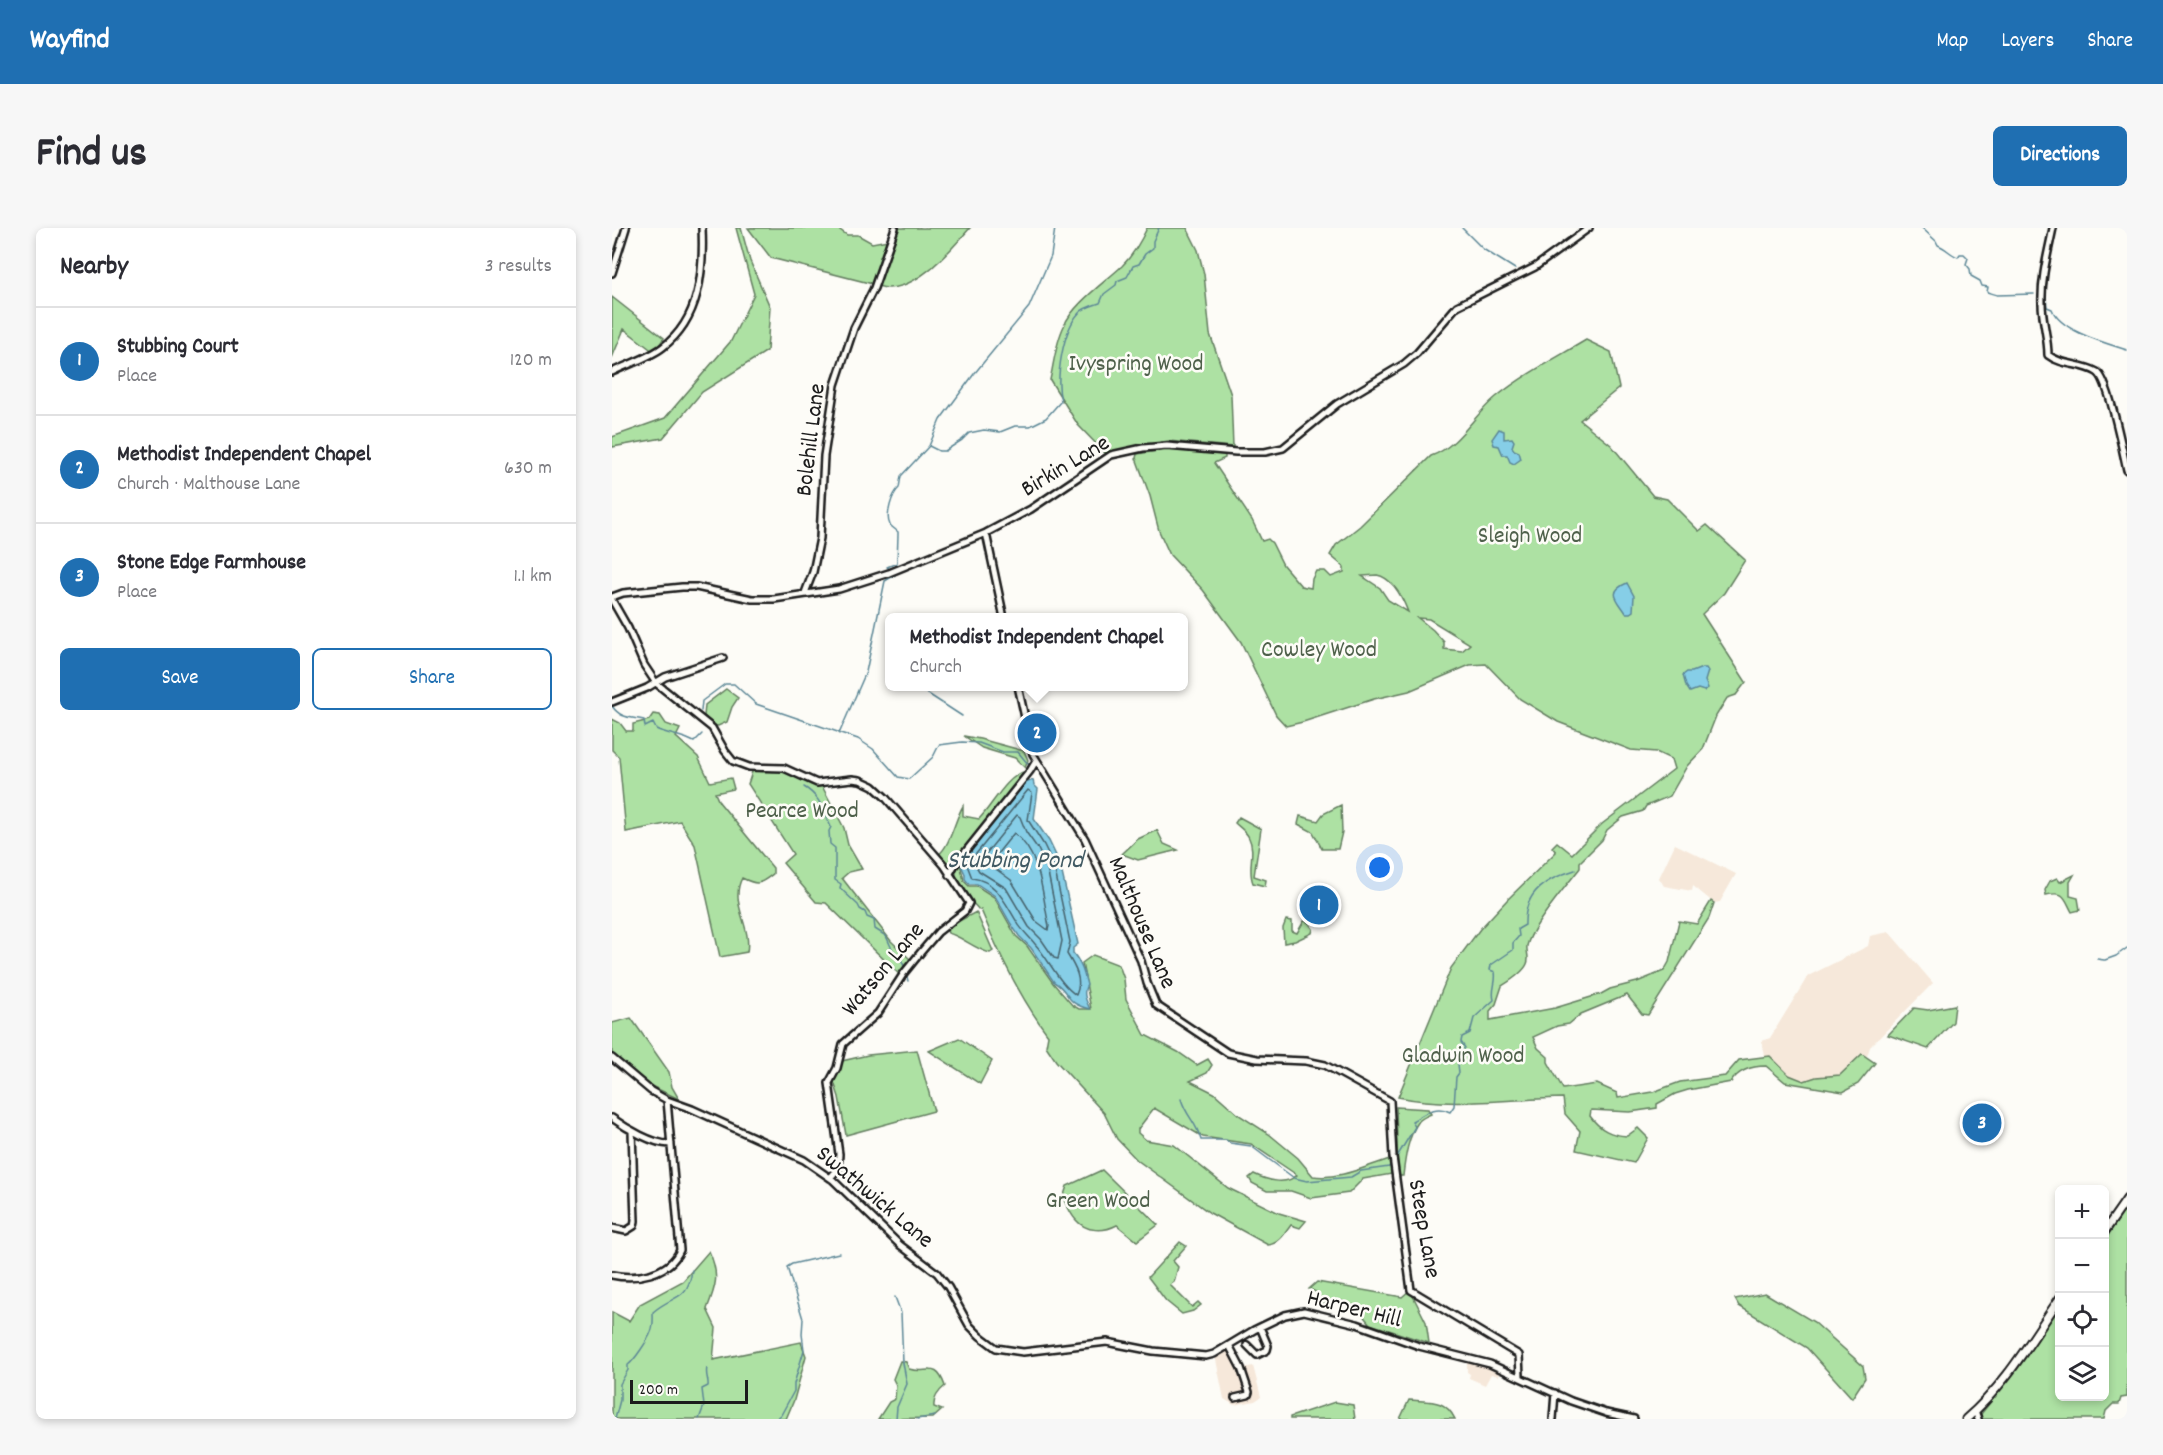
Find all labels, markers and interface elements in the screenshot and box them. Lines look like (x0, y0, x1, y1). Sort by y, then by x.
text: Wayfind (30, 22, 110, 62)
text: Map (1937, 27, 1968, 57)
text: Layers (2001, 27, 2054, 57)
text: Share (2087, 27, 2133, 57)
text: Find us (36, 126, 147, 186)
button: Directions (1993, 126, 2127, 186)
text: Nearby (60, 249, 128, 286)
text: 3 results (485, 253, 552, 281)
text: Stubbing Court (117, 332, 239, 363)
text: 1 (77, 347, 82, 375)
text: 120 m (510, 347, 552, 375)
park label: Ivyspring Wood (1068, 348, 1204, 382)
text: Place (117, 363, 157, 391)
street label: Bolehill Lane (788, 382, 836, 498)
street label: Birkin Lane (1015, 427, 1117, 507)
text: Methodist Independent Chapel (117, 440, 371, 471)
text: 2 (75, 455, 84, 483)
text: 630 m (504, 455, 552, 483)
text: Church · Malthouse Lane (117, 471, 300, 499)
park label: Sleigh Wood (1478, 520, 1582, 554)
text: Stone Edge Farmhouse (117, 548, 306, 579)
text: 3 (75, 563, 84, 591)
text: 1.1 km (513, 563, 552, 591)
text: Place (117, 579, 157, 607)
popup (885, 613, 1188, 691)
text: Methodist Independent Chapel (910, 623, 1163, 654)
park label: Cowley Wood (1261, 634, 1377, 668)
button: Save (60, 648, 300, 710)
button: Share (312, 648, 552, 710)
text: Church (910, 654, 962, 682)
pin: 2 (1018, 710, 1056, 756)
park label: Pearce Wood (745, 795, 859, 829)
water label: Stubbing Pond (947, 843, 1086, 880)
street label: Malthouse Lane (1098, 852, 1184, 994)
your location (1365, 853, 1394, 882)
pin: 1 (1300, 882, 1338, 928)
street label: Watson Lane (834, 915, 934, 1025)
park label: Gladwin Wood (1401, 1040, 1525, 1074)
pin: 3 (1962, 1100, 2002, 1146)
street label: Swathwick Lane (808, 1138, 940, 1258)
street label: Steep Lane (1398, 1177, 1448, 1281)
park label: Green Wood (1045, 1185, 1151, 1219)
map controls (2055, 1185, 2109, 1401)
button: + (2055, 1185, 2109, 1239)
button: − (2055, 1239, 2109, 1293)
street label: Harper Hill (1303, 1282, 1405, 1338)
button: locate (2055, 1293, 2109, 1347)
button: layers (2055, 1347, 2109, 1401)
scale bar (630, 1377, 748, 1404)
text: 200 m (639, 1379, 678, 1402)

